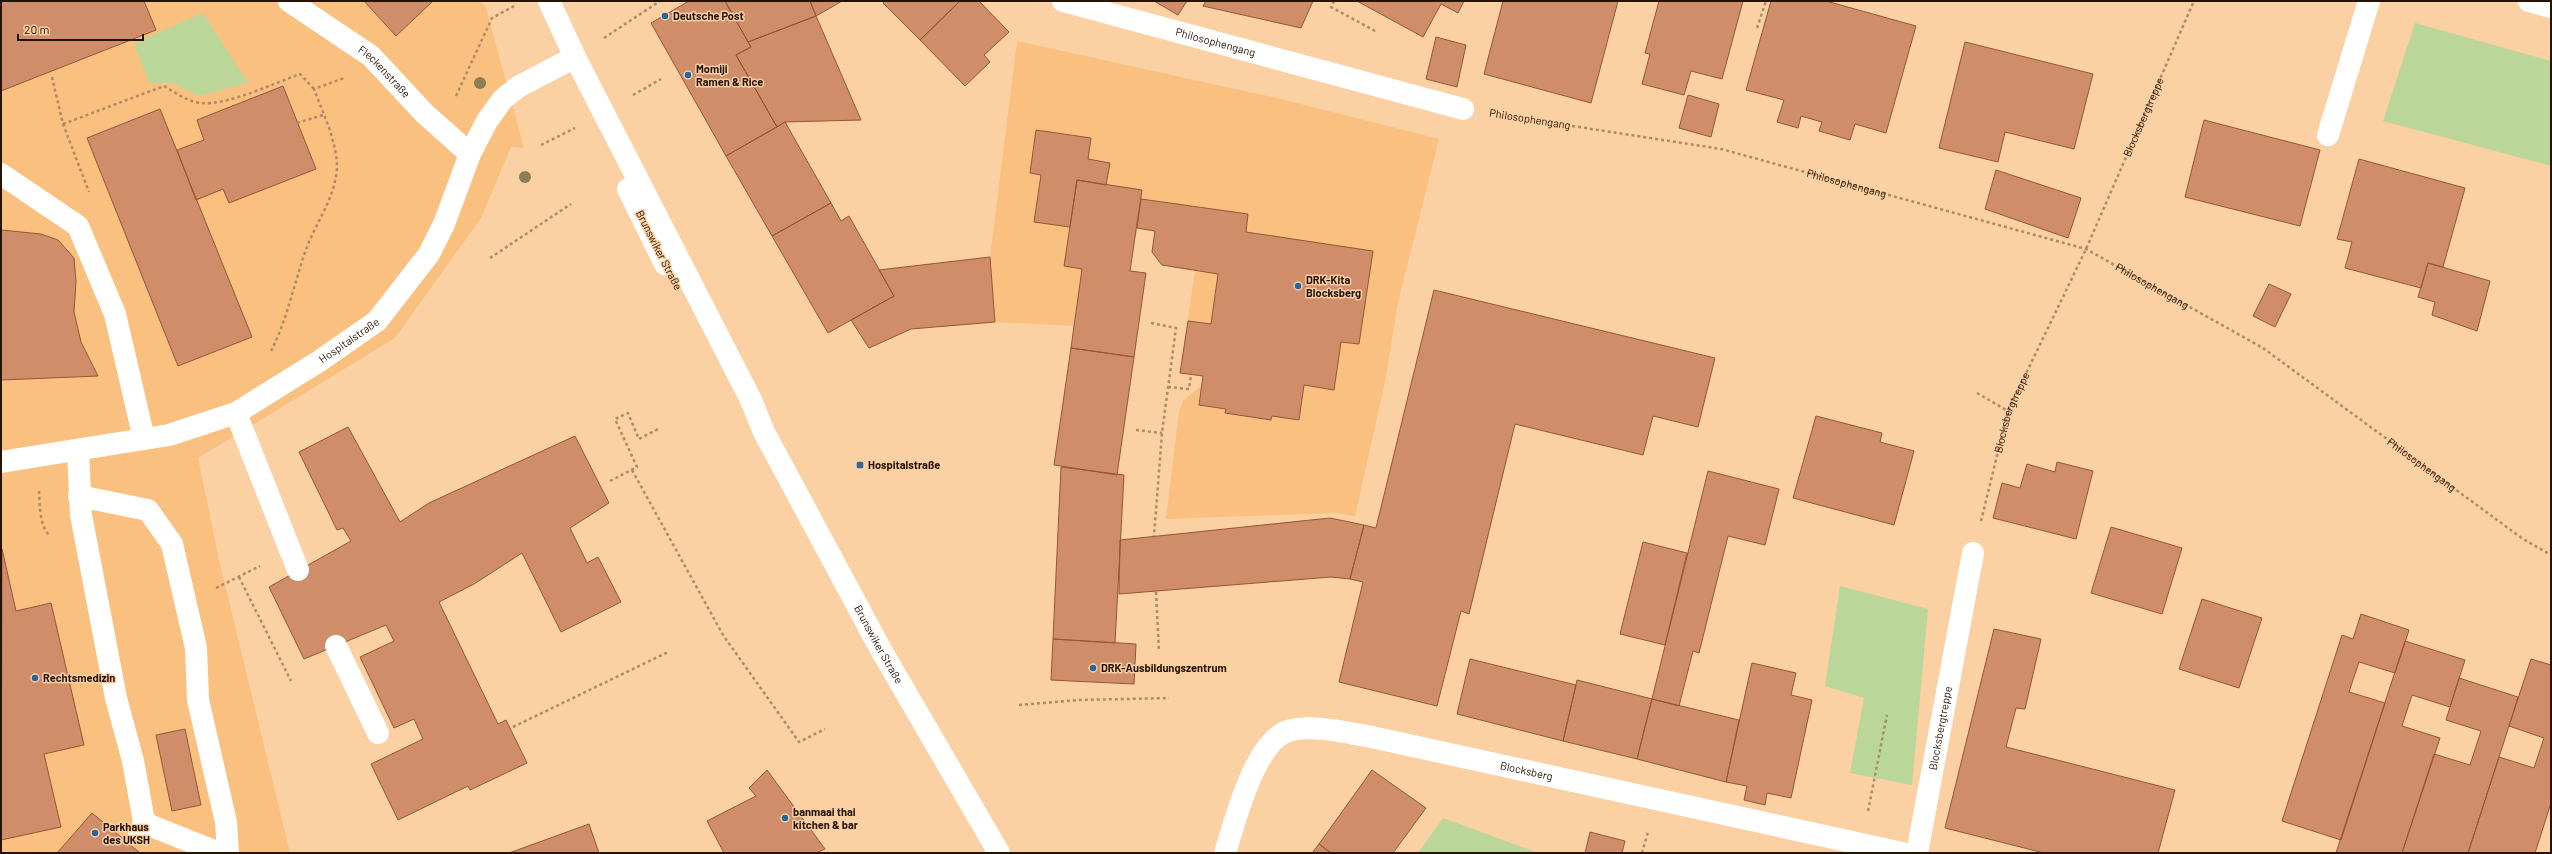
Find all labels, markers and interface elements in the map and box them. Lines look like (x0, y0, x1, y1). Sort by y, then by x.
place label: Deutsche Post (673, 9, 744, 22)
marker: Deutsche Post (660, 11, 670, 21)
scale bar (18, 16, 143, 42)
text: 20 m (24, 22, 50, 36)
street label: Philosophengang (1174, 25, 1257, 59)
street label: Fleckenstraße (356, 42, 413, 100)
place label: Momiji Ramen & Rice (696, 62, 763, 88)
marker: Momiji Ramen & Rice (683, 70, 693, 80)
street label: Blocksbergtreppe (2120, 75, 2166, 159)
street label: Philosophengang (1489, 106, 1572, 131)
street label: Philosophengang (1805, 166, 1888, 200)
street label: Brunswiker Straße (634, 208, 685, 292)
street label: Philosophengang (2113, 260, 2192, 311)
place label: DRK-Kita Blocksberg (1306, 273, 1361, 299)
marker: DRK-Kita Blocksberg (1293, 281, 1303, 291)
street label: Hospitalstraße (316, 315, 381, 365)
street label: Blocksbergtreppe (1991, 370, 2032, 454)
street label: Philosophengang (2385, 435, 2459, 494)
place label: Hospitalstraße (868, 458, 940, 471)
marker: Hospitalstraße (855, 460, 865, 470)
street label: Brunswiker Straße (852, 602, 906, 686)
place label: DRK-Ausbildungszentrum (1101, 661, 1227, 674)
marker: DRK-Ausbildungszentrum (1088, 663, 1098, 673)
place label: Rechtsmedizin (43, 671, 115, 684)
marker: Rechtsmedizin (30, 673, 40, 683)
street label: Blocksbergtreppe (1926, 685, 1954, 771)
street label: Blocksberg (1499, 758, 1554, 782)
place label: banmaai thai kitchen & bar (793, 805, 859, 831)
marker: banmaai thai kitchen & bar (780, 813, 790, 823)
place label: Parkhaus des UKSH (103, 820, 150, 846)
marker: Parkhaus des UKSH (90, 828, 100, 838)

